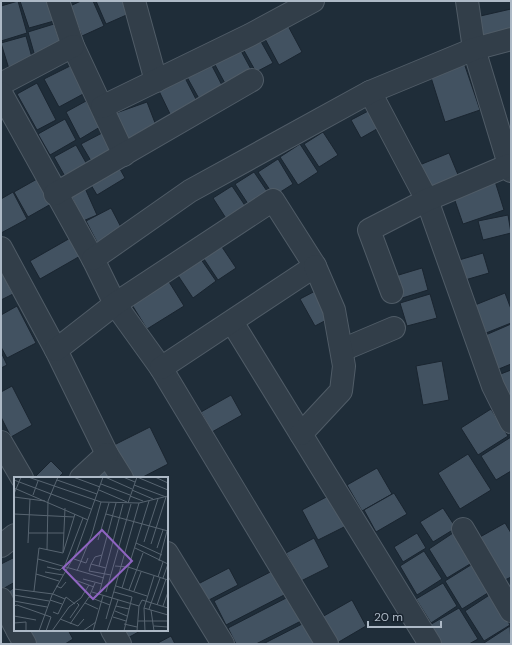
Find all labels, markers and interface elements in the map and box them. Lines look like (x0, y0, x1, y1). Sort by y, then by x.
inset map (14, 477, 168, 631)
scale bar (368, 603, 441, 629)
text: 20 m (374, 609, 403, 625)

